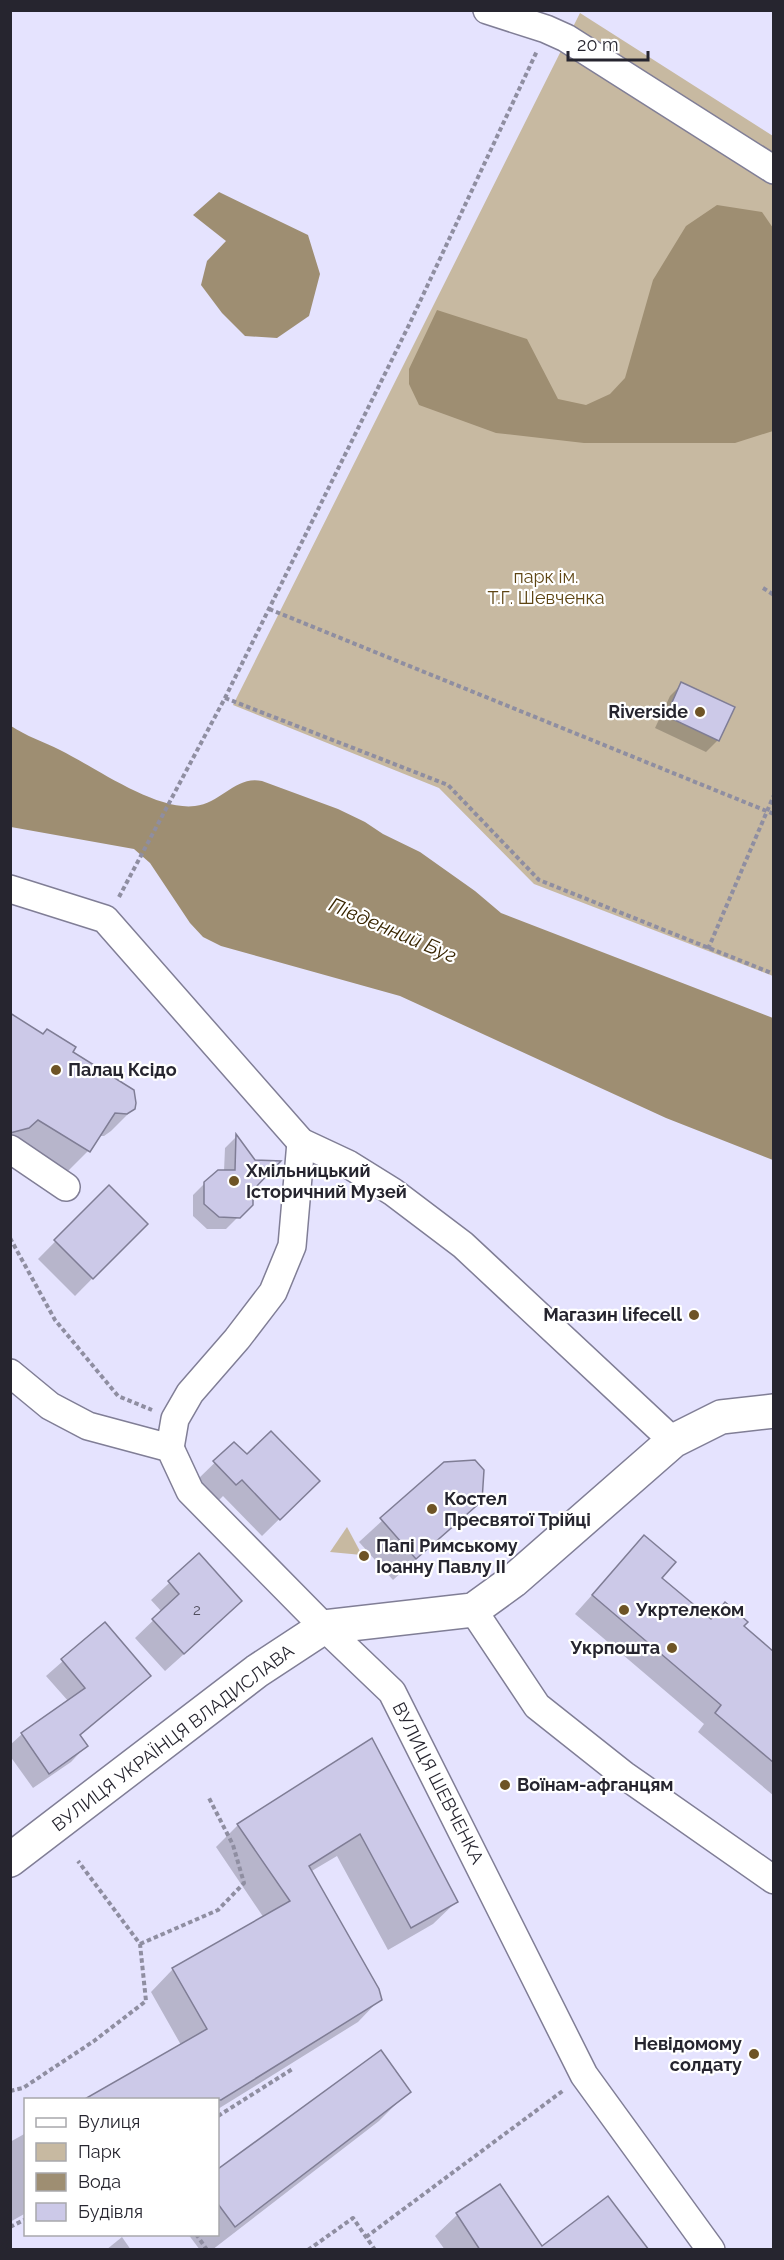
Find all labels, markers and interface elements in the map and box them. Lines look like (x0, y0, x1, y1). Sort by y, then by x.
scale bar (568, 24, 648, 62)
text: 20 m (577, 34, 619, 55)
park label: парк ім. Т.Г. Шевченка (487, 566, 605, 608)
place label: Riverside (608, 701, 688, 722)
marker: Riverside (693, 705, 707, 719)
water label: Південний Буг (326, 892, 460, 968)
place label: Палац Ксідо (68, 1059, 177, 1080)
marker: Палац Ксідо (49, 1063, 63, 1077)
place label: Хмільницький Історичний Музей (245, 1160, 407, 1202)
marker: Хмільницький Історичний Музей (227, 1174, 241, 1188)
place label: Магазин lifecell (543, 1304, 682, 1325)
marker: Магазин lifecell (687, 1308, 701, 1322)
place label: Костел Пресвятої Трійці (444, 1488, 591, 1530)
marker: Костел Пресвятої Трійці (425, 1502, 439, 1516)
place label: Папі Римському Іоанну Павлу ІІ (376, 1535, 518, 1577)
marker: Папі Римському Іоанну Павлу ІІ (357, 1549, 371, 1563)
place label: Укртелеком (635, 1599, 744, 1620)
house number: 2 (193, 1601, 201, 1619)
marker: Укртелеком (617, 1603, 631, 1617)
place label: Укрпошта (570, 1637, 660, 1658)
street label: ВУЛИЦЯ УКРАЇНЦЯ ВЛАДИСЛАВА (48, 1640, 298, 1835)
marker: Укрпошта (665, 1641, 679, 1655)
street label: ВУЛИЦЯ ШЕВЧЕНКА (389, 1698, 488, 1867)
place label: Воїнам-афганцям (517, 1774, 673, 1795)
marker: Воїнам-афганцям (498, 1778, 512, 1792)
place label: Невідомому солдату (634, 2033, 742, 2075)
marker: Невідомому солдату (747, 2047, 761, 2061)
legend (24, 2098, 219, 2236)
text: Вулиця (78, 2111, 140, 2132)
text: Парк (78, 2141, 121, 2162)
text: Вода (78, 2171, 121, 2192)
text: Будівля (78, 2201, 143, 2222)

